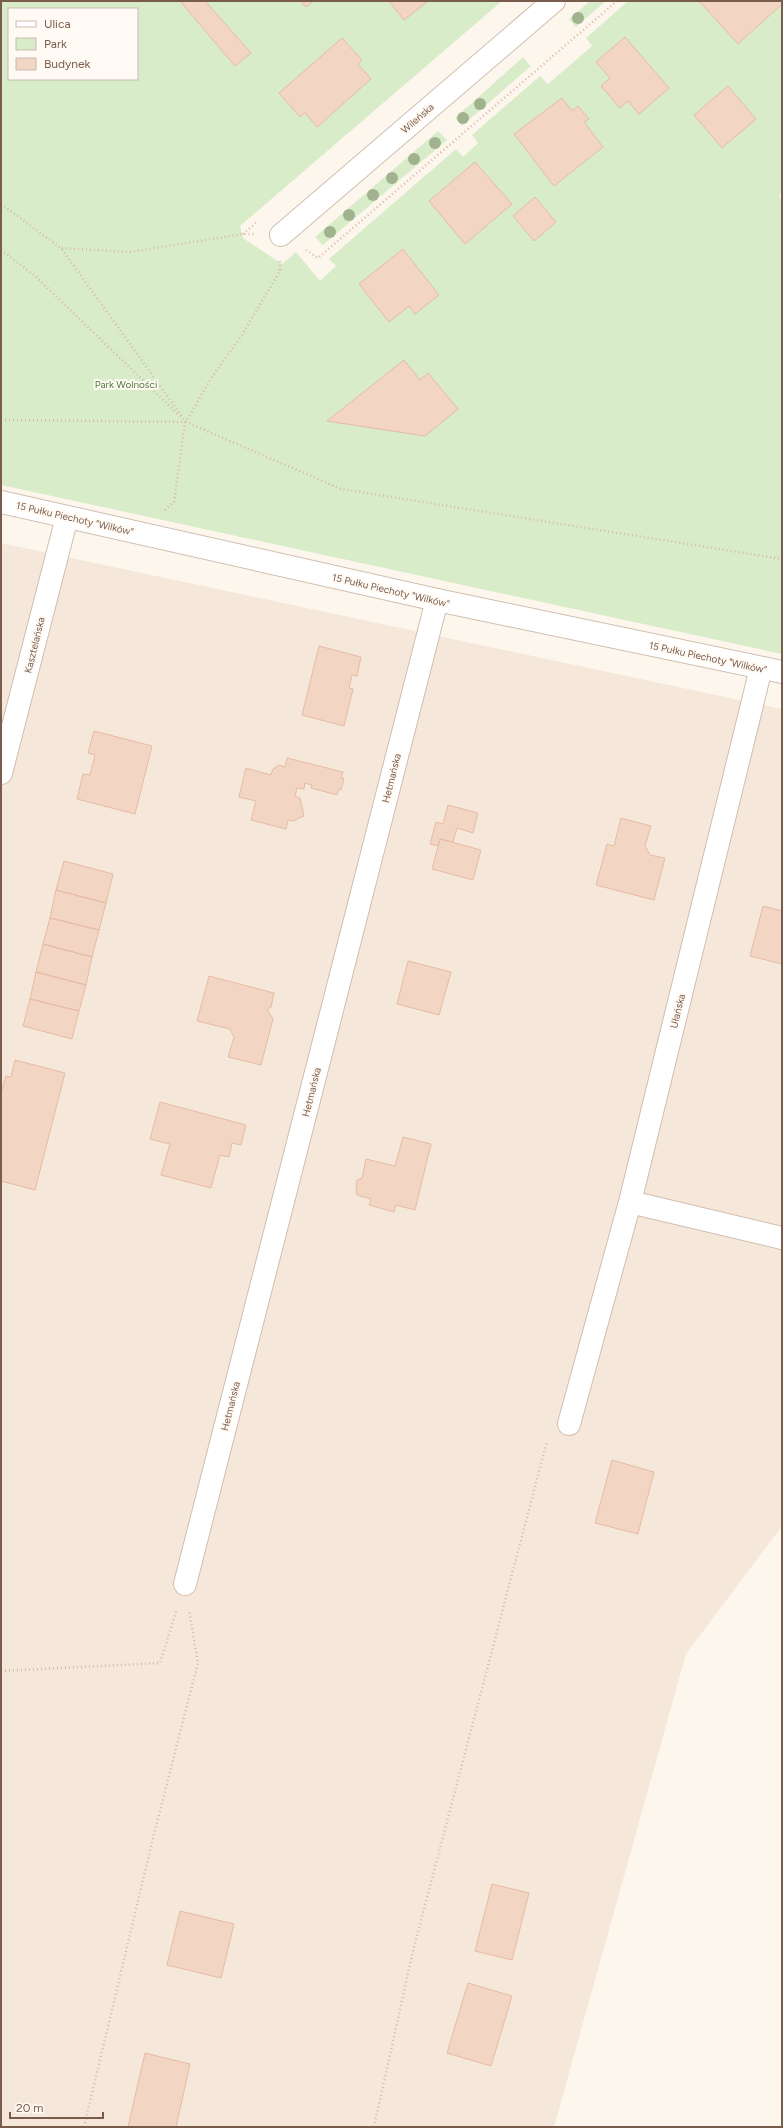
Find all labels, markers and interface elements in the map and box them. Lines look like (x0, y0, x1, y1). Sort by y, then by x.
legend (8, 8, 138, 80)
text: Ulica (44, 17, 71, 31)
text: Park (44, 37, 67, 51)
text: Budynek (44, 57, 91, 71)
street label: Wileńska (398, 100, 437, 136)
park label: Park Wolności (95, 378, 157, 391)
street label: 15 Pułku Piechoty "Wilków" (15, 499, 135, 538)
street label: 15 Pułku Piechoty "Wilków" (331, 571, 451, 610)
street label: Kasztelańska (21, 616, 48, 674)
street label: 15 Pułku Piechoty "Wilków" (648, 639, 768, 676)
street label: Hetmańska (379, 752, 404, 804)
street label: Ułańska (667, 993, 688, 1030)
street label: Hetmańska (299, 1066, 324, 1118)
street label: Hetmańska (218, 1380, 243, 1432)
scale bar (10, 2094, 103, 2120)
text: 20 m (16, 2101, 44, 2115)

